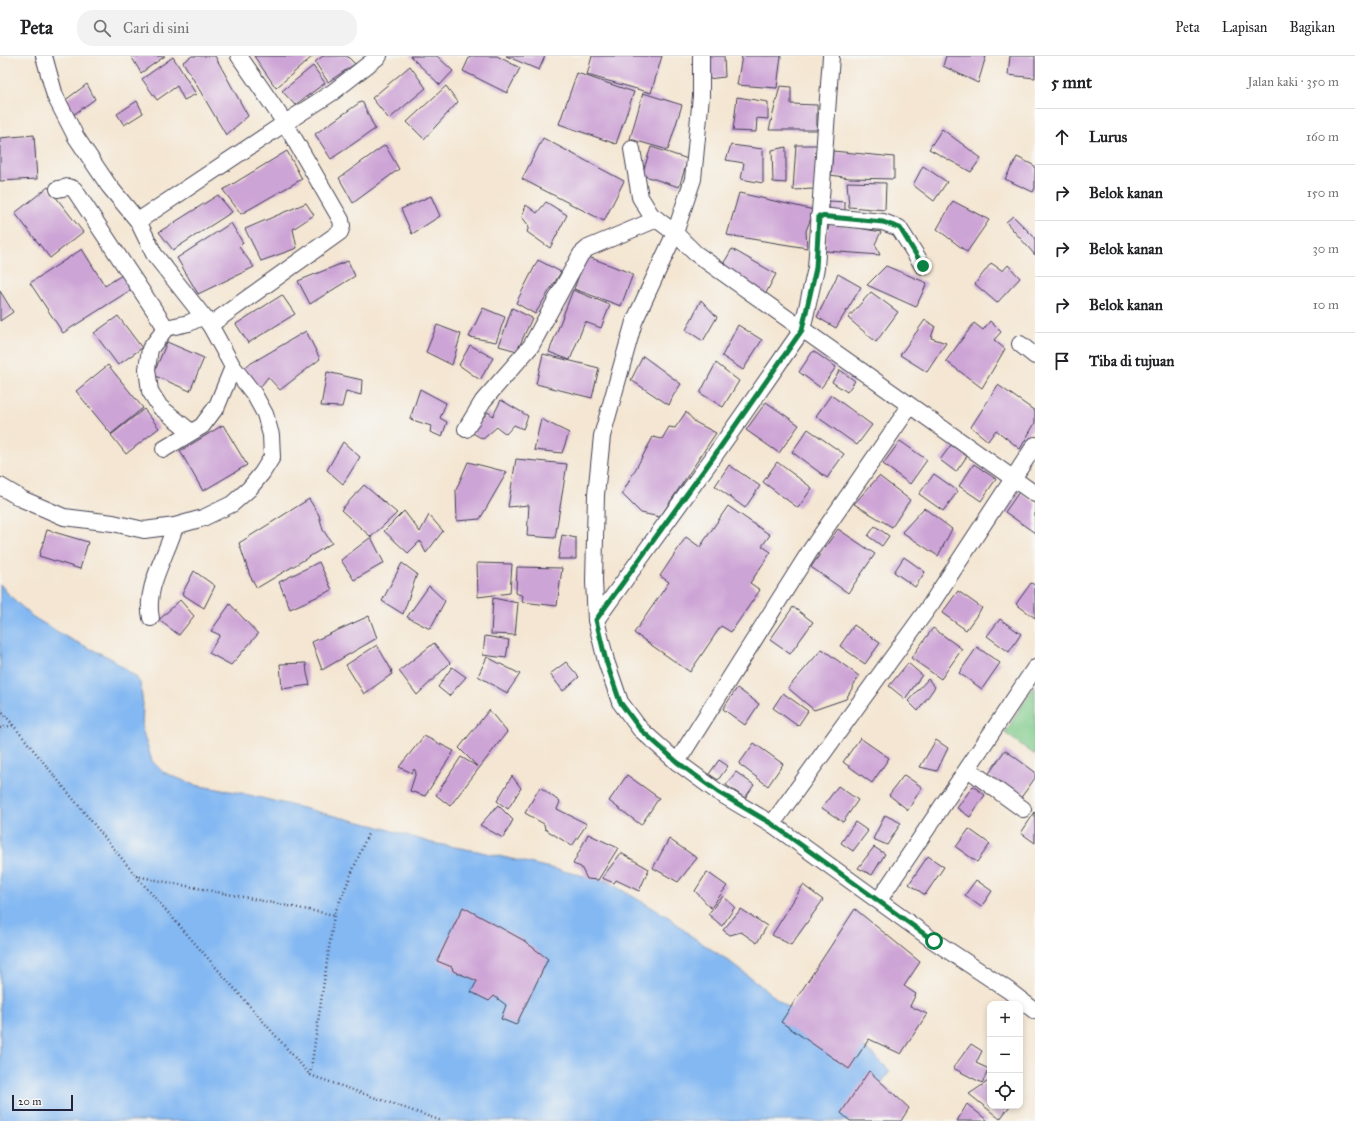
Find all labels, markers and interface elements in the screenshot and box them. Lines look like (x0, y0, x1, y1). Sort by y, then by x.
search box (77, 10, 357, 46)
text: Peta (20, 16, 53, 39)
icon: search (91, 17, 113, 39)
text: Cari di sini (123, 19, 189, 37)
text: Peta (1175, 19, 1200, 36)
text: Lapisan (1222, 19, 1267, 36)
text: Bagikan (1289, 19, 1335, 36)
text: 5 mnt (1051, 72, 1092, 93)
text: Jalan kaki · 350 m (1248, 74, 1339, 90)
icon: ahead (1051, 126, 1073, 148)
text: Lurus (1089, 128, 1127, 146)
text: 160 m (1306, 129, 1339, 145)
icon: right (1051, 182, 1073, 204)
text: Belok kanan (1089, 184, 1163, 202)
text: 150 m (1307, 185, 1339, 201)
icon: right (1051, 238, 1073, 260)
text: Belok kanan (1089, 240, 1163, 258)
text: 30 m (1313, 241, 1339, 257)
route end (914, 257, 932, 275)
icon: right (1051, 294, 1073, 316)
text: Belok kanan (1089, 296, 1163, 314)
text: 10 m (1313, 297, 1339, 313)
icon: arrive (1051, 350, 1073, 372)
text: Tiba di tujuan (1089, 352, 1174, 370)
route start (925, 932, 943, 950)
map controls (987, 1001, 1023, 1109)
button: + (987, 1001, 1023, 1037)
button: − (987, 1037, 1023, 1073)
button: locate (987, 1073, 1023, 1109)
scale bar (12, 1093, 73, 1112)
text: 20 m (18, 1095, 41, 1108)

